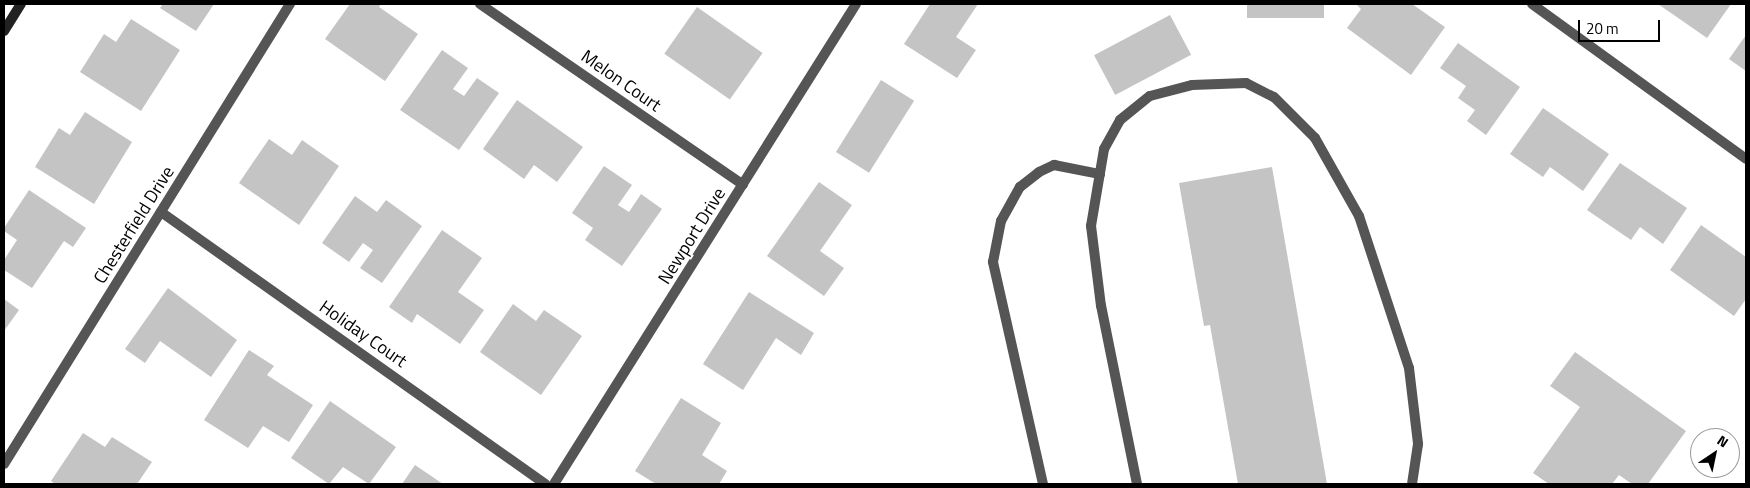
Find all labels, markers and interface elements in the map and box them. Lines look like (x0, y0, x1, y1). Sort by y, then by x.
scale bar (1580, 10, 1662, 42)
text: 20 m (1586, 17, 1619, 40)
street label: Melon Court (577, 46, 665, 116)
street label: Chesterfield Drive (89, 162, 179, 288)
street label: Newport Drive (654, 184, 730, 288)
street label: Holiday Court (315, 296, 411, 372)
north arrow (1690, 428, 1740, 478)
text: N (1713, 430, 1733, 452)

